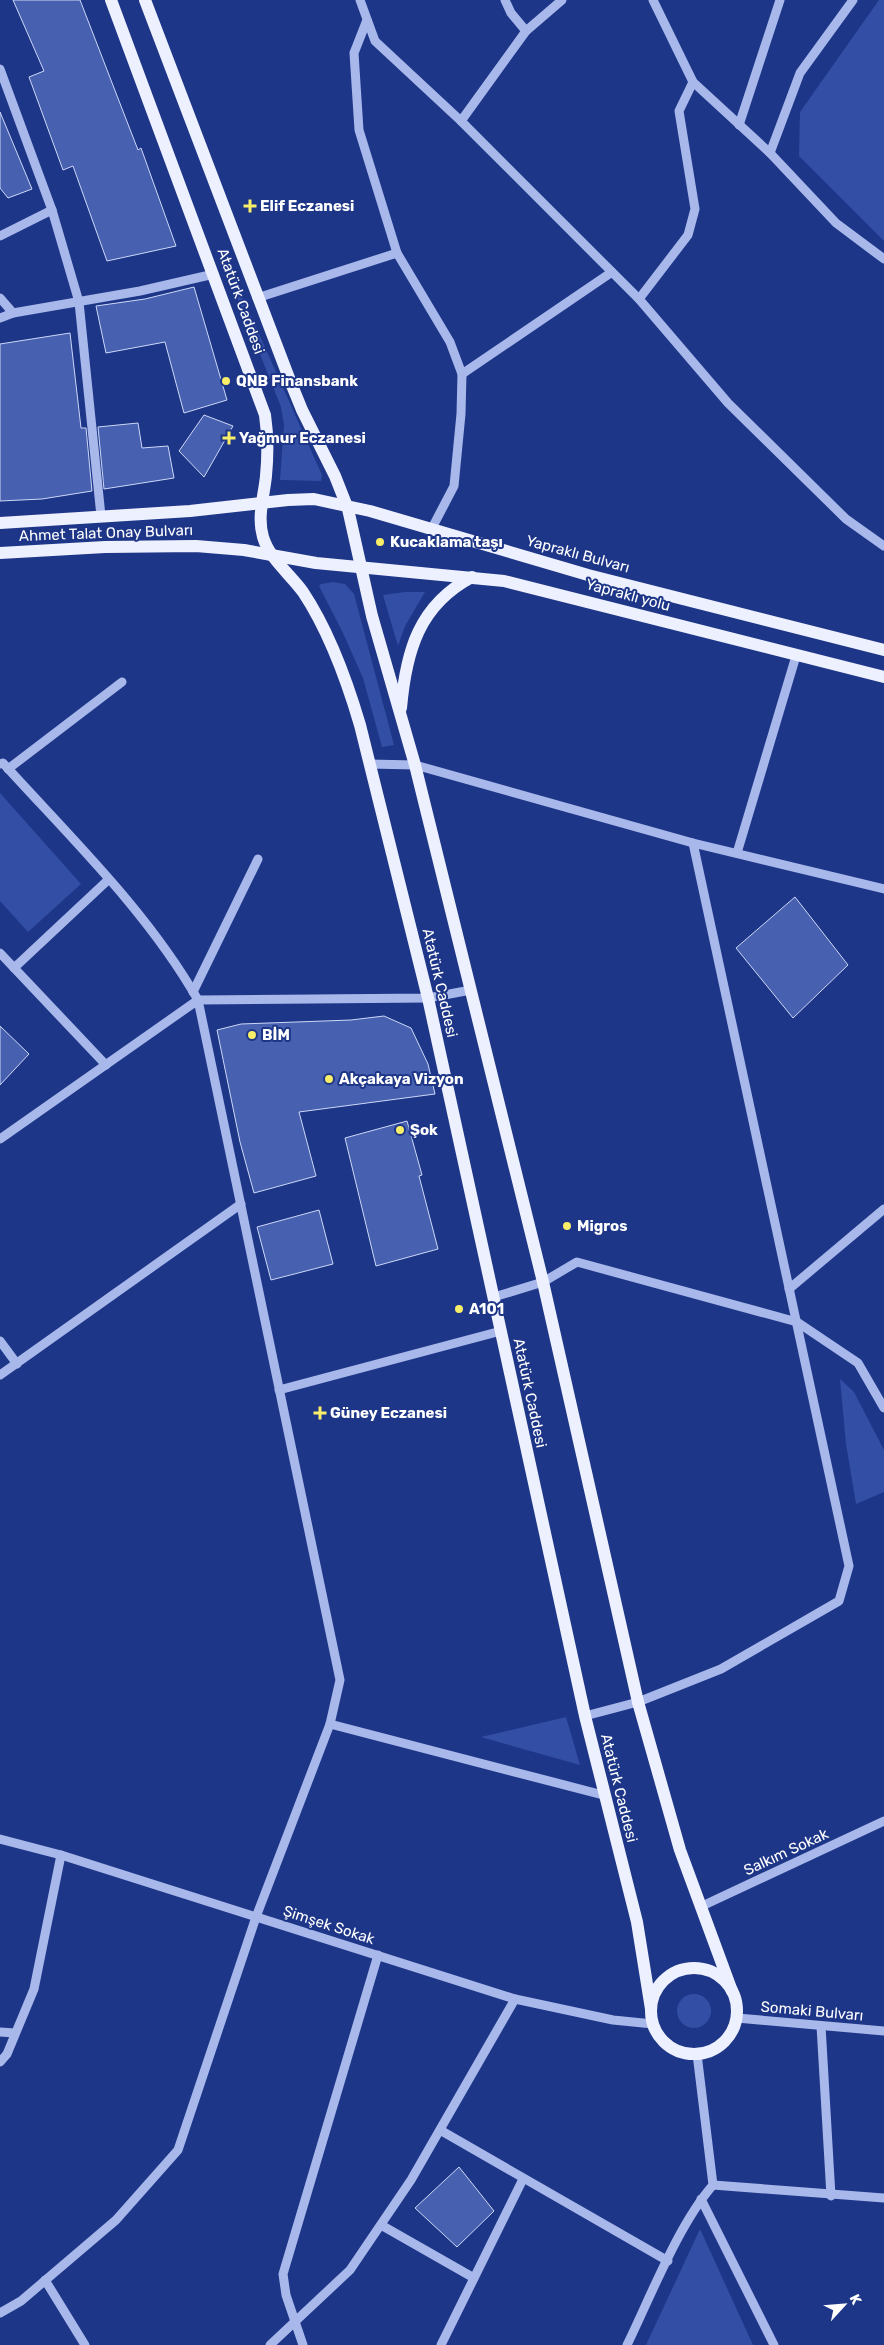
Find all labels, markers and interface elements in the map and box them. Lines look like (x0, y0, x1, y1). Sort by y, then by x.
place label: Elif Eczanesi (260, 197, 354, 215)
marker: Elif Eczanesi (244, 200, 256, 212)
street label: Atatürk Caddesi (213, 246, 269, 356)
place label: QNB Finansbank (236, 372, 358, 390)
marker: QNB Finansbank (220, 375, 232, 387)
place label: Yağmur Eczanesi (239, 429, 366, 447)
marker: Yağmur Eczanesi (223, 432, 235, 444)
street label: Ahmet Talat Onay Bulvarı (19, 521, 193, 545)
street label: Yapraklı Bulvarı (524, 532, 632, 576)
place label: Kucaklama taşı (390, 533, 503, 551)
marker: Kucaklama taşı (374, 536, 386, 548)
street label: Yapraklı yolu (584, 575, 672, 615)
street label: Atatürk Caddesi (419, 927, 461, 1039)
place label: BİM (262, 1026, 290, 1044)
marker: BİM (246, 1029, 258, 1041)
place label: Akçakaya Vizyon (339, 1070, 464, 1088)
marker: Akçakaya Vizyon (323, 1073, 335, 1085)
place label: Şok (410, 1121, 438, 1139)
marker: Şok (394, 1124, 406, 1136)
place label: Migros (577, 1217, 627, 1235)
marker: Migros (561, 1220, 573, 1232)
place label: A101 (469, 1300, 504, 1318)
marker: A101 (453, 1303, 465, 1315)
street label: Atatürk Caddesi (510, 1337, 550, 1449)
place label: Güney Eczanesi (330, 1404, 447, 1422)
marker: Güney Eczanesi (314, 1407, 326, 1419)
street label: Atatürk Caddesi (597, 1732, 641, 1844)
street label: Salkım Sokak (741, 1824, 831, 1879)
street label: Şimşek Sokak (281, 1902, 377, 1948)
street label: Somaki Bulvarı (760, 1998, 864, 2024)
north arrow (819, 2280, 869, 2330)
text: K (846, 2292, 865, 2308)

